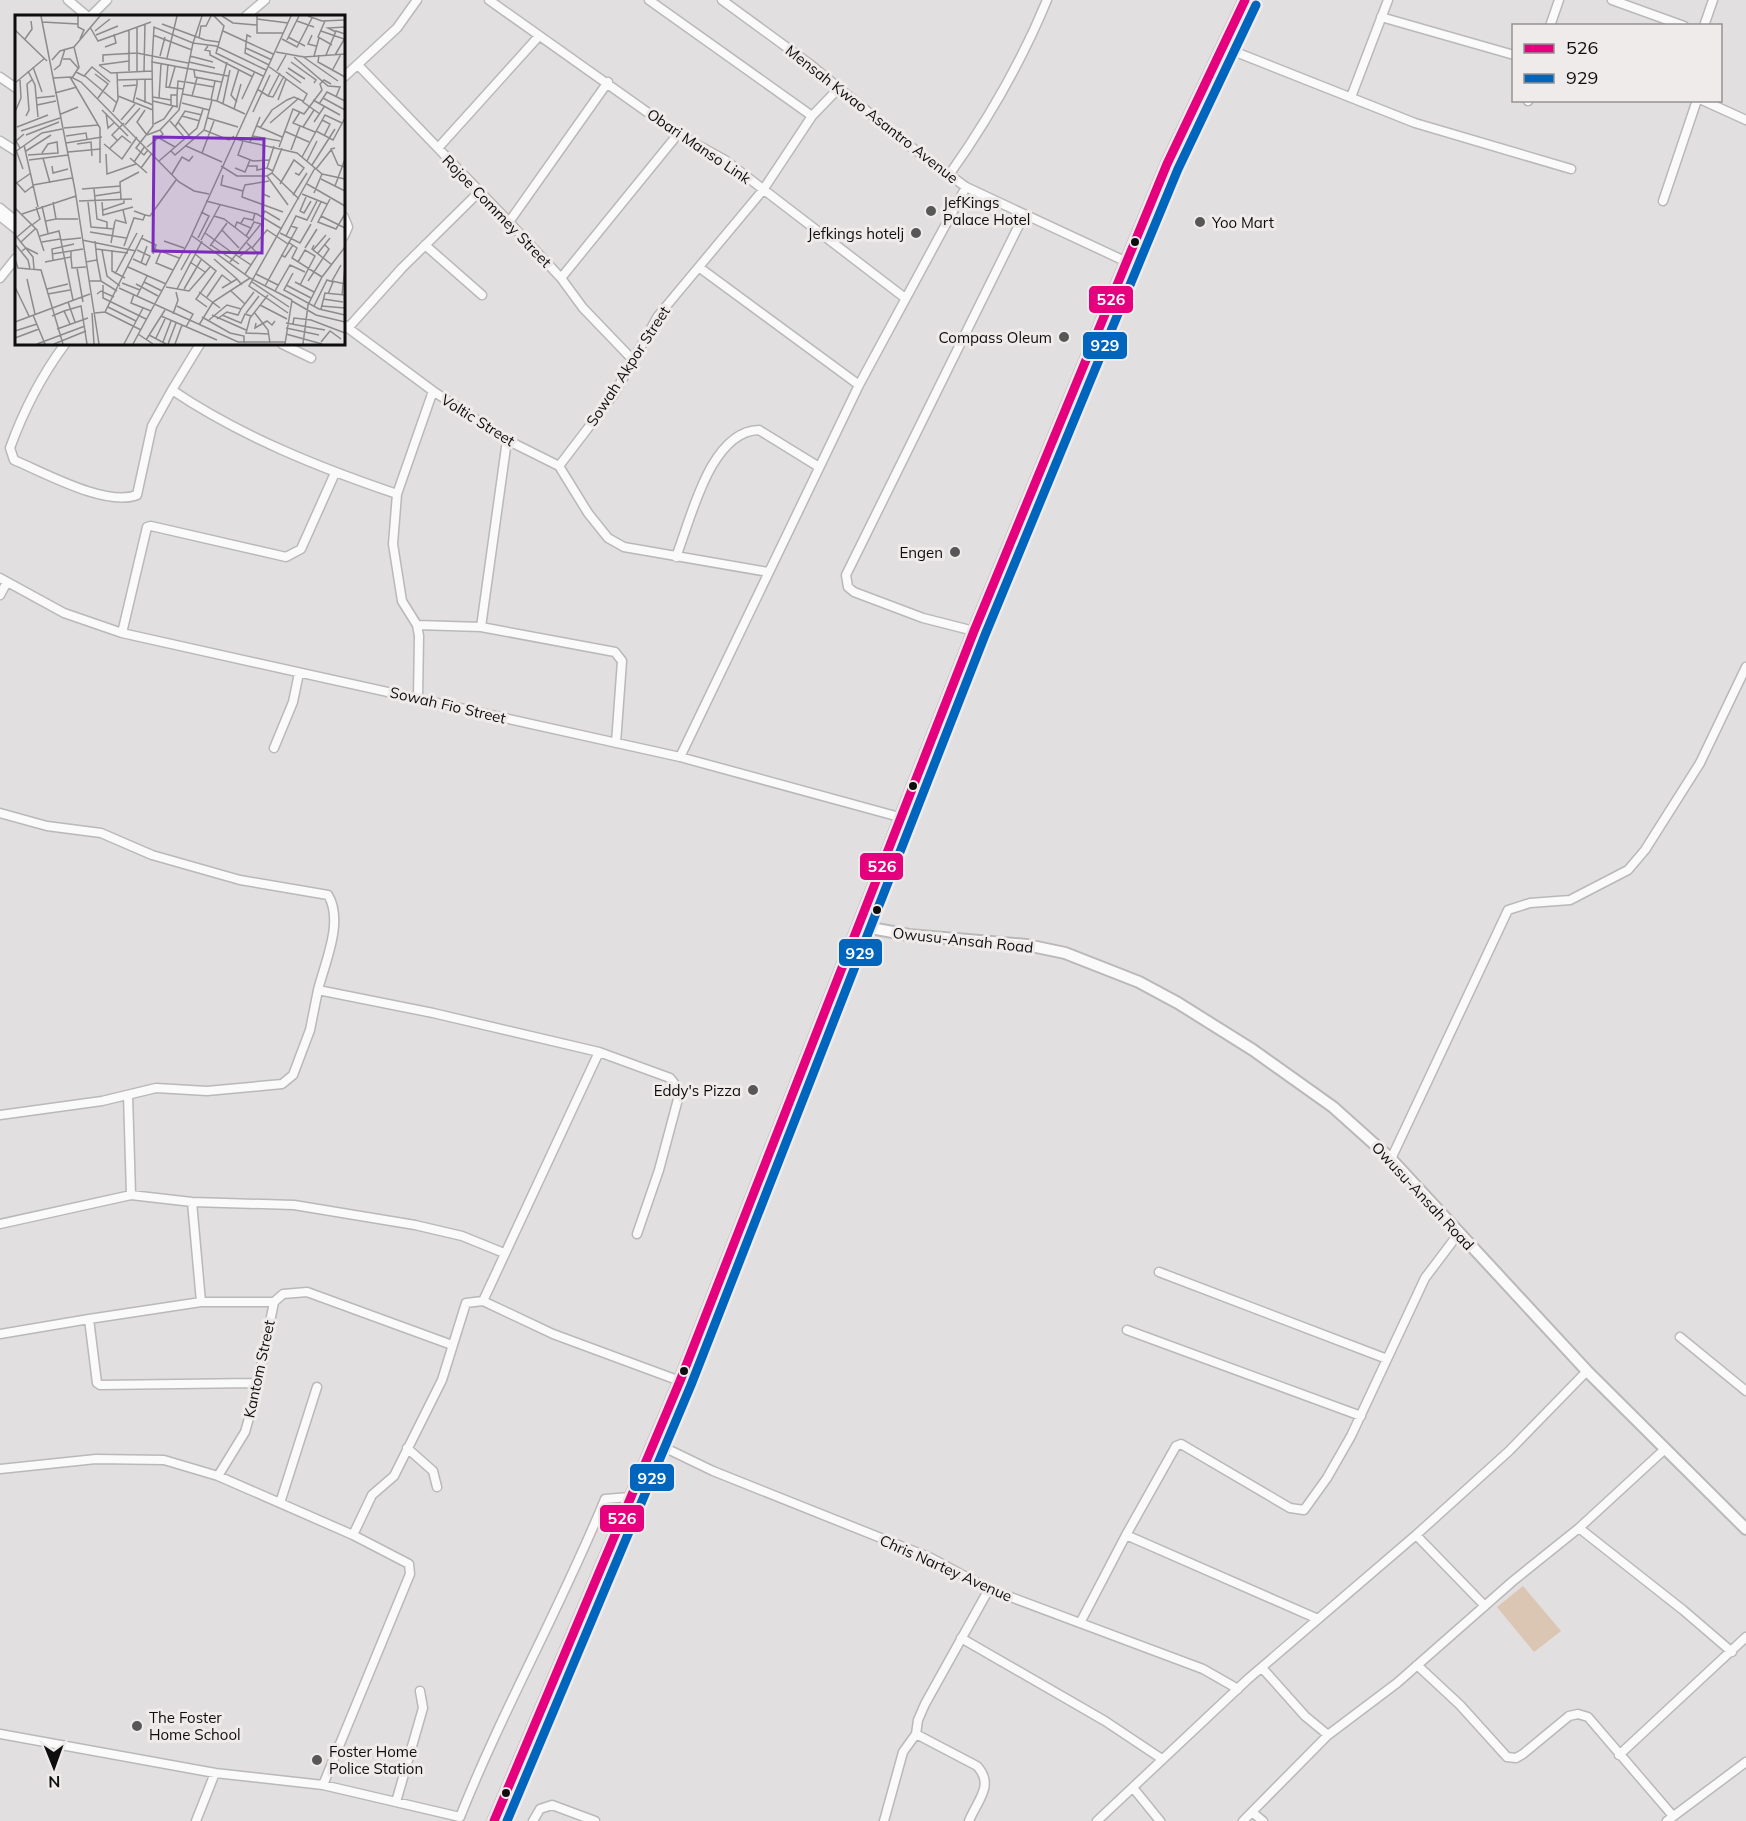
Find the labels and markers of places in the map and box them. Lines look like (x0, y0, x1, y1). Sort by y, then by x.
place label: JefKings Palace Hotel (943, 193, 1030, 229)
marker: JefKings Palace Hotel (924, 204, 938, 218)
place label: Yoo Mart (1211, 213, 1274, 232)
marker: Yoo Mart (1193, 215, 1207, 229)
place label: Jefkings hotelj (808, 224, 904, 243)
marker: Jefkings hotelj (909, 226, 923, 240)
unlabelled marker (1129, 236, 1141, 248)
place label: Compass Oleum (939, 328, 1052, 347)
marker: Compass Oleum (1057, 330, 1071, 344)
place label: Engen (899, 543, 943, 562)
marker: Engen (948, 545, 962, 559)
unlabelled marker (907, 780, 919, 792)
unlabelled marker (871, 904, 883, 916)
place label: Eddy's Pizza (654, 1081, 741, 1100)
marker: Eddy's Pizza (746, 1083, 760, 1097)
unlabelled marker (678, 1365, 690, 1377)
place label: The Foster Home School (149, 1708, 241, 1744)
marker: The Foster Home School (130, 1719, 144, 1733)
place label: Foster Home Police Station (329, 1742, 423, 1778)
marker: Foster Home Police Station (310, 1753, 324, 1767)
unlabelled marker (500, 1787, 512, 1799)

